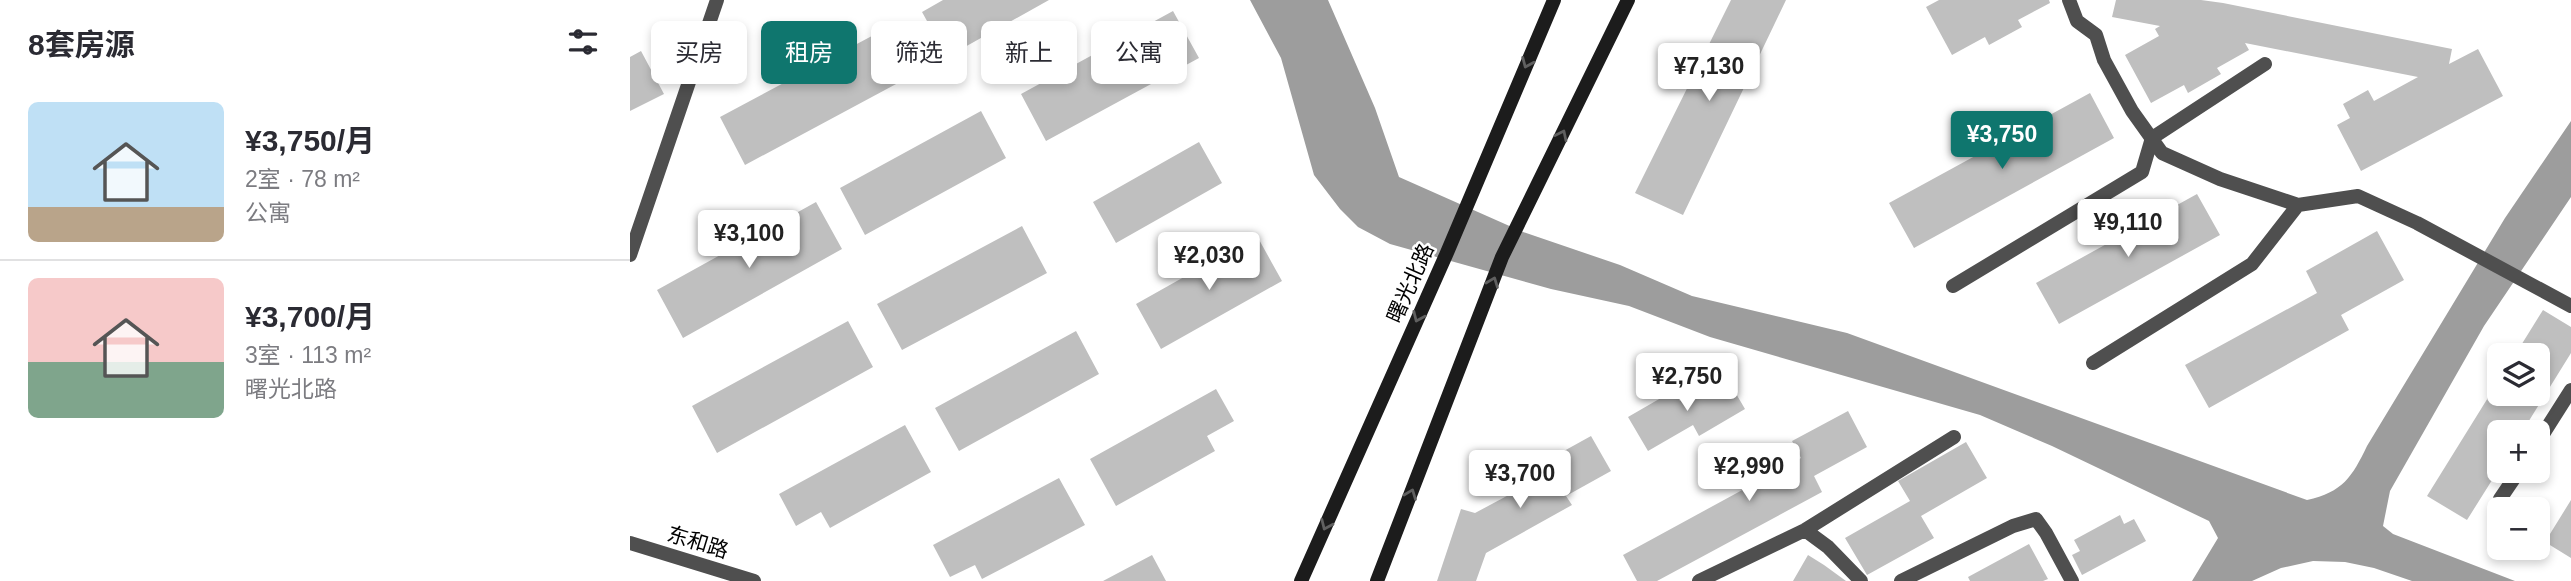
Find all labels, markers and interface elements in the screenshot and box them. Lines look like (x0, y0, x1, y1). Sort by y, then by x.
chip: 买房 (651, 21, 747, 84)
chip: 租房 (761, 21, 857, 84)
chip: 筛选 (871, 21, 967, 84)
chip: 新上 (981, 21, 1077, 84)
chip: 公寓 (1091, 21, 1187, 84)
icon: filters (564, 23, 602, 61)
text: 8套房源 (28, 28, 135, 61)
pin: ¥7,130 (1652, 43, 1766, 103)
text: ¥7,130 (1674, 53, 1744, 79)
one-way arrow (1521, 56, 1535, 68)
pin: ¥3,750 (1945, 111, 2059, 171)
text: ¥3,750 (1967, 121, 2037, 147)
text: ¥3,750/月 (245, 124, 375, 157)
icon: home (84, 130, 168, 214)
one-way arrow (1554, 130, 1568, 142)
text: 2室 · 78 m² (245, 166, 360, 192)
text: 公寓 (245, 200, 291, 226)
pin: ¥9,110 (2071, 200, 2185, 259)
text: ¥9,110 (2093, 209, 2163, 235)
pin: ¥3,100 (692, 210, 806, 270)
text: ¥3,100 (714, 220, 784, 246)
pin: ¥2,030 (1152, 232, 1266, 292)
street label: 曙光北路 (1382, 240, 1438, 326)
text: ¥2,030 (1174, 242, 1244, 268)
one-way arrow (1484, 277, 1498, 289)
text: ¥3,700/月 (245, 300, 375, 333)
icon: home (84, 306, 168, 390)
one-way arrow (1412, 310, 1426, 322)
text: 3室 · 113 m² (245, 342, 371, 368)
map controls (2487, 343, 2550, 560)
button: layers (2487, 343, 2550, 406)
pin: ¥2,750 (1630, 354, 1744, 413)
text: ¥2,750 (1652, 363, 1722, 389)
text: 曙光北路 (245, 376, 337, 402)
button: + (2487, 420, 2550, 483)
pin: ¥2,990 (1692, 444, 1806, 503)
pin: ¥3,700 (1463, 450, 1577, 510)
text: ¥2,990 (1714, 453, 1784, 479)
text: ¥3,700 (1485, 460, 1555, 486)
one-way arrow (1402, 489, 1416, 501)
button: − (2487, 497, 2550, 560)
one-way arrow (1320, 518, 1334, 530)
street label: 东和路 (665, 522, 731, 562)

